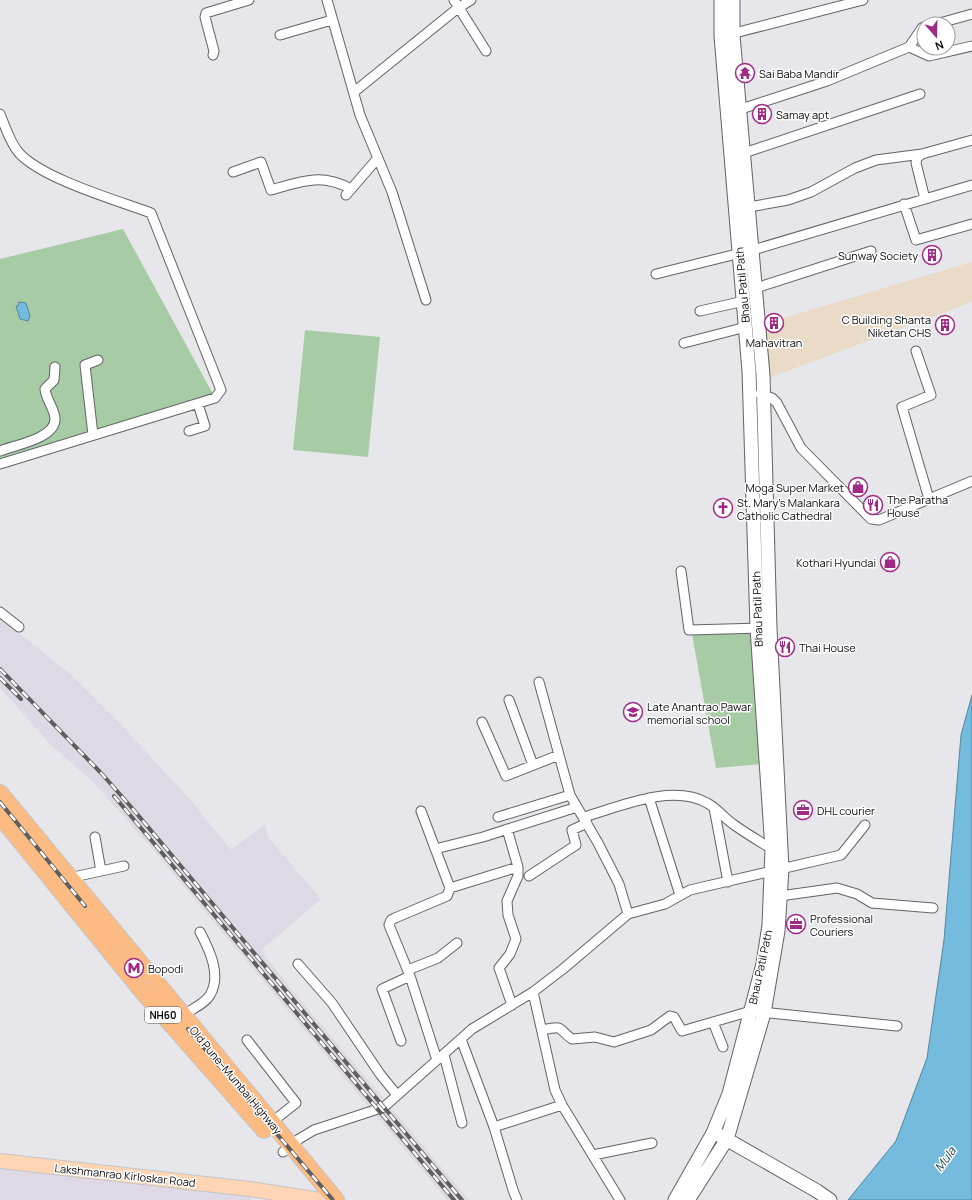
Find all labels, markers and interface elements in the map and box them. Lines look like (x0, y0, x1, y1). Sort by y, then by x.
north arrow (916, 16, 956, 56)
text: N (933, 37, 946, 54)
temple icon: Sai Baba Mandir (734, 62, 756, 84)
place label: Sai Baba Mandir (759, 66, 839, 81)
building icon: Samay apt (751, 103, 773, 125)
place label: Samay apt (776, 107, 829, 122)
building icon: Sunway Society (921, 244, 943, 266)
street label: Bhau Patil Path (731, 247, 753, 323)
place label: Sunway Society (838, 248, 918, 263)
building icon: Mahavitran (763, 312, 785, 334)
place label: C Building Shanta Niketan CHS (842, 312, 931, 340)
building icon: C Building Shanta Niketan CHS (934, 314, 956, 336)
place label: Mahavitran (746, 335, 802, 350)
shop icon: Moga Super Market (847, 476, 869, 498)
place label: Moga Super Market (745, 480, 844, 495)
place label: The Paratha House (887, 492, 948, 520)
restaurant icon: The Paratha House (862, 494, 884, 516)
place label: St. Mary's Malankara Catholic Cathedral (737, 495, 840, 523)
church icon: St. Mary's Malankara Catholic Cathedral (712, 497, 734, 519)
shop icon: Kothari Hyundai (879, 551, 901, 573)
place label: Kothari Hyundai (796, 555, 876, 570)
street label: Bhau Patil Path (748, 571, 766, 647)
restaurant icon: Thai House (774, 636, 796, 658)
place label: Thai House (799, 640, 856, 655)
place label: Late Anantrao Pawar memorial school (647, 699, 751, 727)
school or university icon: Late Anantrao Pawar memorial school (622, 701, 644, 723)
office icon: DHL courier (792, 799, 814, 821)
place label: DHL courier (817, 803, 875, 818)
place label: Professional Couriers (810, 911, 873, 939)
office icon: Professional Couriers (785, 913, 807, 935)
street label: Bhau Patil Path (745, 928, 775, 1006)
metro station icon: Bopodi (123, 957, 145, 979)
place label: Bopodi (148, 961, 183, 976)
road number: NH60 (145, 1007, 181, 1023)
street label: Old Pune–Mumbai Highway (186, 1023, 286, 1137)
water label: Mula (930, 1142, 961, 1175)
street label: Lakshmanrao Kirloskar Road (54, 1160, 196, 1190)

